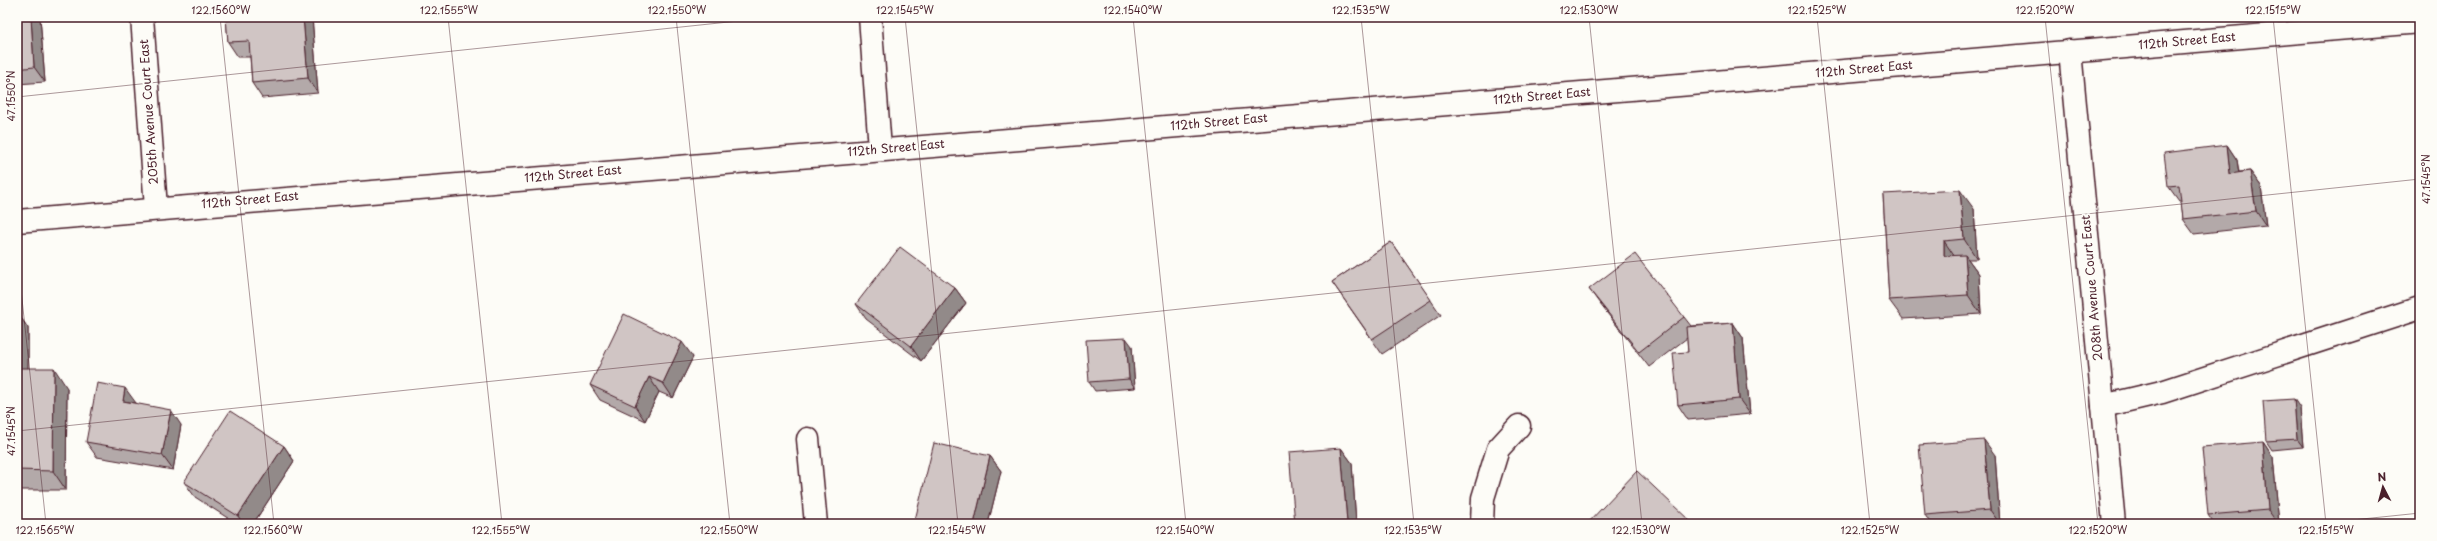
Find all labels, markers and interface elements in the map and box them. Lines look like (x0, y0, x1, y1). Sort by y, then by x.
text: 122.1560°W (192, 2, 251, 17)
text: 122.1555°W (420, 2, 479, 17)
text: 122.1550°W (648, 2, 707, 17)
text: 122.1545°W (876, 2, 935, 17)
text: 122.1540°W (1104, 2, 1163, 17)
text: 122.1535°W (1332, 2, 1391, 17)
text: 122.1530°W (1560, 2, 1619, 17)
text: 122.1525°W (1788, 2, 1847, 17)
text: 122.1520°W (2016, 2, 2075, 17)
text: 122.1515°W (2245, 2, 2302, 17)
street label: 112th Street East (2138, 27, 2237, 53)
street label: 205th Avenue Court East (134, 39, 162, 185)
street label: 112th Street East (1815, 55, 1914, 81)
text: 47.1550°N (3, 70, 18, 121)
street label: 112th Street East (1493, 82, 1592, 108)
street label: 112th Street East (1170, 108, 1269, 134)
street label: 112th Street East (847, 134, 946, 160)
text: 47.1545°N (2418, 154, 2433, 204)
street label: 112th Street East (524, 160, 623, 186)
street label: 112th Street East (201, 186, 300, 212)
street label: 208th Avenue Court East (2076, 214, 2106, 362)
text: 47.1545°N (3, 406, 18, 456)
north arrow (2363, 467, 2403, 507)
text: N (2377, 468, 2387, 485)
text: 122.1565°W (16, 522, 75, 537)
text: 122.1560°W (244, 522, 303, 537)
text: 122.1555°W (472, 522, 531, 537)
text: 122.1550°W (700, 522, 759, 537)
text: 122.1545°W (928, 522, 987, 537)
text: 122.1540°W (1156, 522, 1215, 537)
text: 122.1535°W (1384, 522, 1443, 537)
text: 122.1530°W (1612, 522, 1671, 537)
text: 122.1525°W (1841, 522, 1900, 537)
text: 122.1520°W (2069, 522, 2128, 537)
text: 122.1515°W (2298, 522, 2355, 537)

